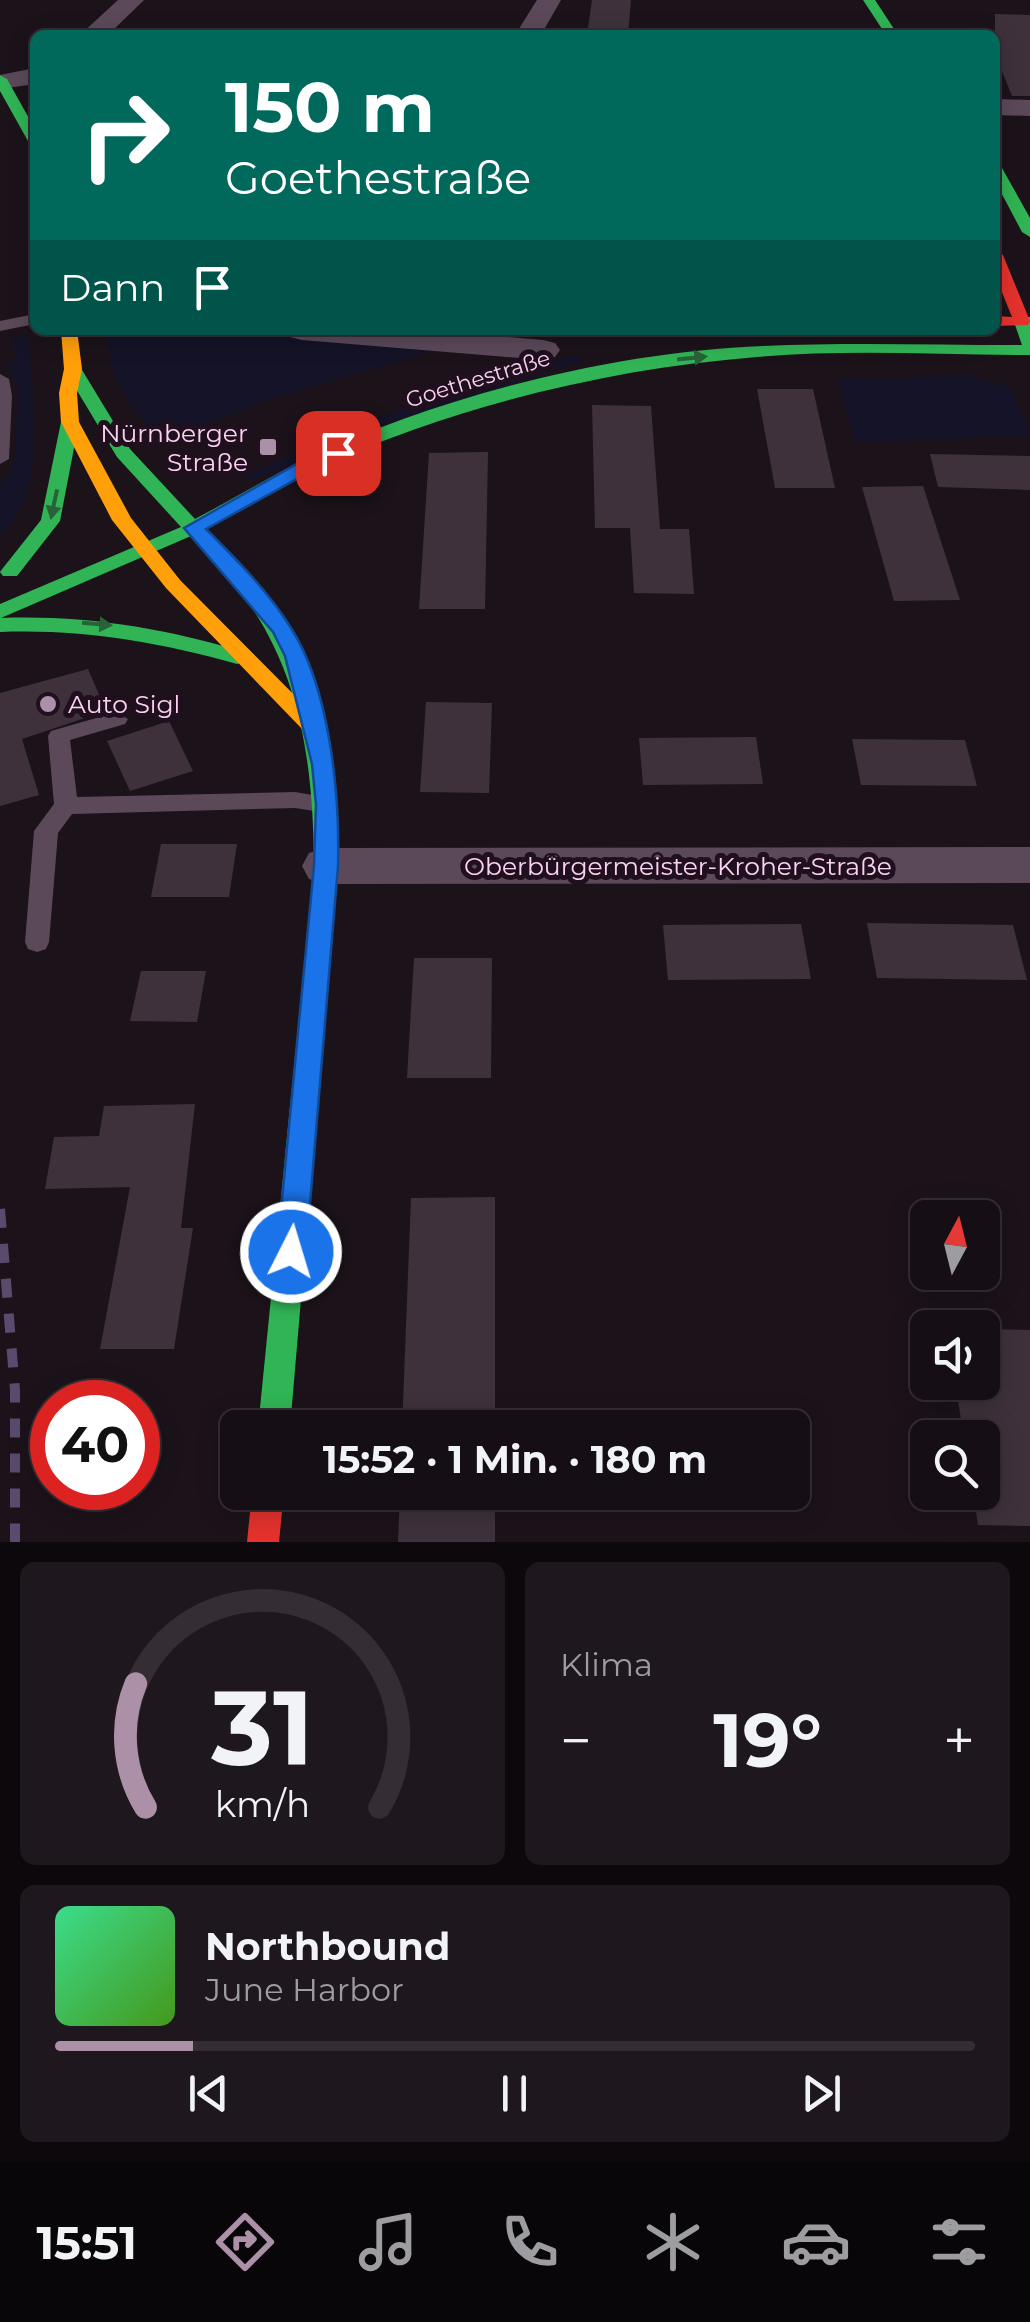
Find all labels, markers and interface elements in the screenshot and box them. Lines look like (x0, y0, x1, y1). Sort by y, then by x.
text: 150 m (225, 64, 435, 150)
icon: right (60, 70, 190, 200)
text: Goethestraße (225, 150, 531, 205)
icon: arrive (185, 260, 240, 315)
text: Dann (60, 264, 165, 311)
street label: Goethestraße (402, 344, 554, 414)
one-way arrow (676, 350, 708, 366)
pin (296, 411, 381, 496)
place label: Nürnberger Straße (100, 418, 248, 477)
icon: arrive (311, 426, 366, 481)
marker: Nürnberger Straße (257, 436, 279, 458)
one-way arrow (46, 488, 61, 519)
one-way arrow (82, 617, 114, 633)
place label: Auto Sigl (68, 689, 180, 719)
marker: Auto Sigl (37, 693, 59, 715)
street label: Oberbürgermeister-Kroher-Straße (464, 851, 892, 881)
position arrow (239, 1200, 343, 1304)
north arrow (910, 1200, 1000, 1290)
map controls (910, 1200, 1000, 1510)
button: sound (910, 1310, 1000, 1400)
speed limit sign: 40 (30, 1380, 160, 1510)
button: search (910, 1420, 1000, 1510)
text: 15:52 · 1 Min. · 180 m (323, 1436, 707, 1483)
text: Klima (560, 1645, 653, 1684)
text: 31 (210, 1664, 314, 1791)
text: 19° (713, 1694, 822, 1786)
text: − (560, 1707, 592, 1774)
text: + (943, 1707, 975, 1774)
text: km/h (215, 1782, 310, 1826)
text: Northbound (205, 1923, 450, 1970)
text: June Harbor (205, 1970, 404, 2009)
icon: previous (181, 2066, 236, 2121)
icon: pause (487, 2066, 542, 2121)
icon: next (794, 2066, 849, 2121)
icon: directions (210, 2207, 280, 2277)
icon: music (353, 2207, 423, 2277)
icon: phone (495, 2207, 565, 2277)
icon: climate (638, 2207, 708, 2277)
icon: car (781, 2207, 851, 2277)
icon: filters (924, 2207, 994, 2277)
text: 15:51 (36, 2215, 137, 2270)

